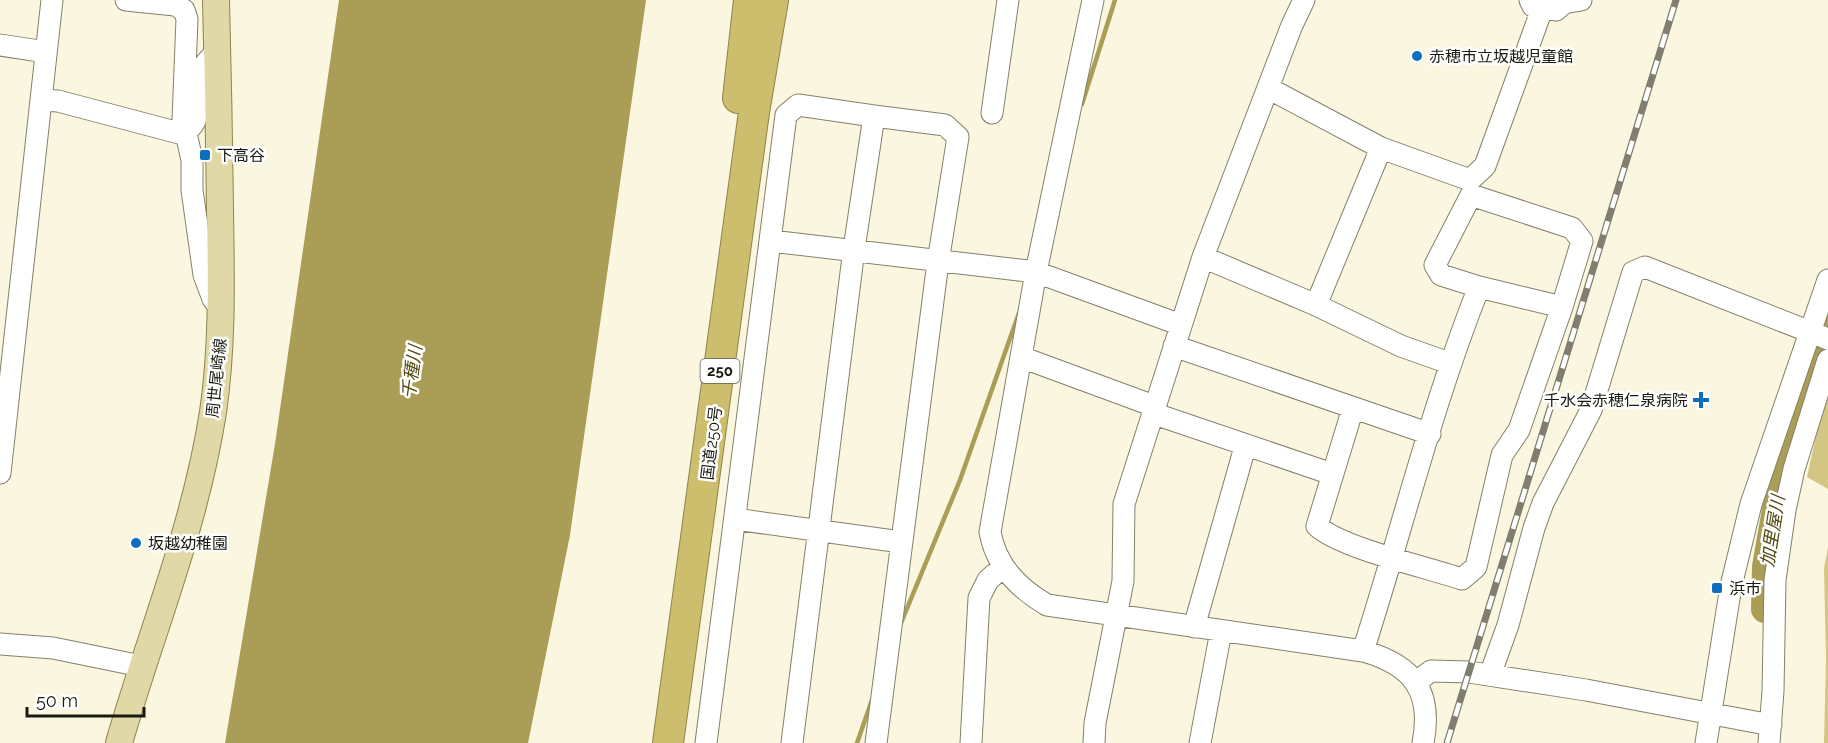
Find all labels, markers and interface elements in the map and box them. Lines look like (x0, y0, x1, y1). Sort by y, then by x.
place label: 赤穂市立坂越児童館 (1429, 47, 1573, 66)
marker: 赤穂市立坂越児童館 (1410, 49, 1424, 63)
place label: 下高谷 (217, 146, 265, 165)
marker: 下高谷 (198, 148, 212, 162)
street label: 周世尾崎線 (203, 337, 230, 419)
water label: 千種川 (397, 342, 426, 400)
road number: 250 (700, 359, 740, 383)
place label: 千水会赤穂仁泉病院 (1544, 391, 1688, 410)
marker: 千水会赤穂仁泉病院 (1692, 391, 1710, 409)
street label: 国道250号 (698, 405, 725, 481)
water label: 加里屋川 (1757, 492, 1789, 568)
place label: 坂越幼稚園 (148, 534, 228, 553)
marker: 坂越幼稚園 (129, 536, 143, 550)
place label: 浜市 (1729, 579, 1761, 598)
marker: 浜市 (1710, 581, 1724, 595)
scale bar (27, 680, 144, 718)
text: 50 m (36, 690, 78, 711)

